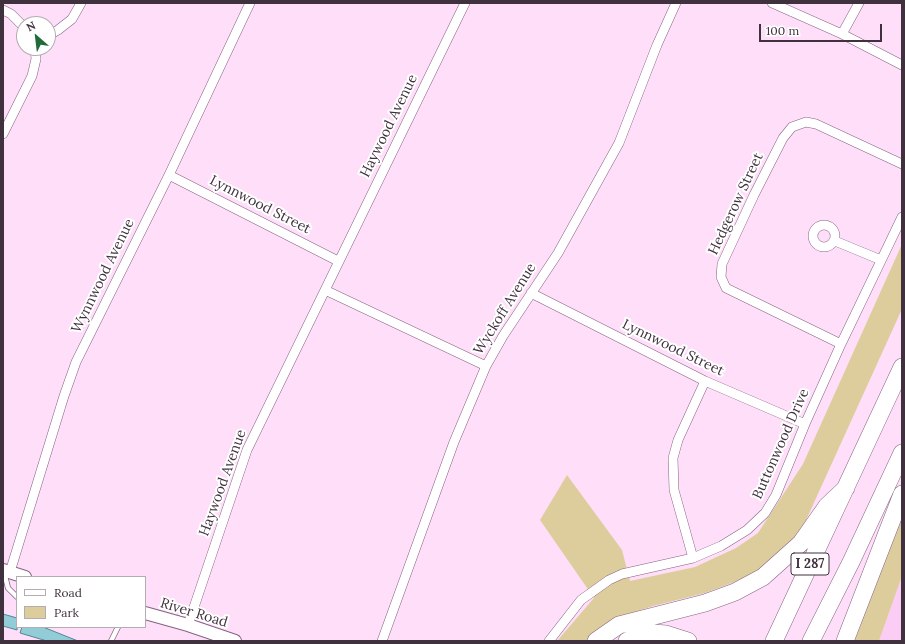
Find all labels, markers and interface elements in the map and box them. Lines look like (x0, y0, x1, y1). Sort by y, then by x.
north arrow (16, 16, 56, 56)
scale bar (761, 16, 884, 42)
text: N (24, 18, 38, 34)
text: 100 m (766, 23, 799, 38)
street label: Haywood Avenue (357, 72, 421, 180)
street label: Hedgerow Street (705, 150, 767, 258)
street label: Lynnwood Street (207, 172, 313, 238)
street label: Wynnwood Avenue (68, 216, 138, 336)
street label: Wyckoff Avenue (470, 260, 540, 358)
street label: Lynnwood Street (619, 316, 727, 380)
street label: Buttonwood Drive (749, 386, 813, 502)
street label: Haywood Avenue (196, 427, 250, 539)
road number: I 287 (791, 553, 829, 575)
legend (16, 576, 146, 628)
text: Road (54, 585, 82, 600)
street label: River Road (158, 595, 230, 631)
text: Park (54, 605, 79, 620)

